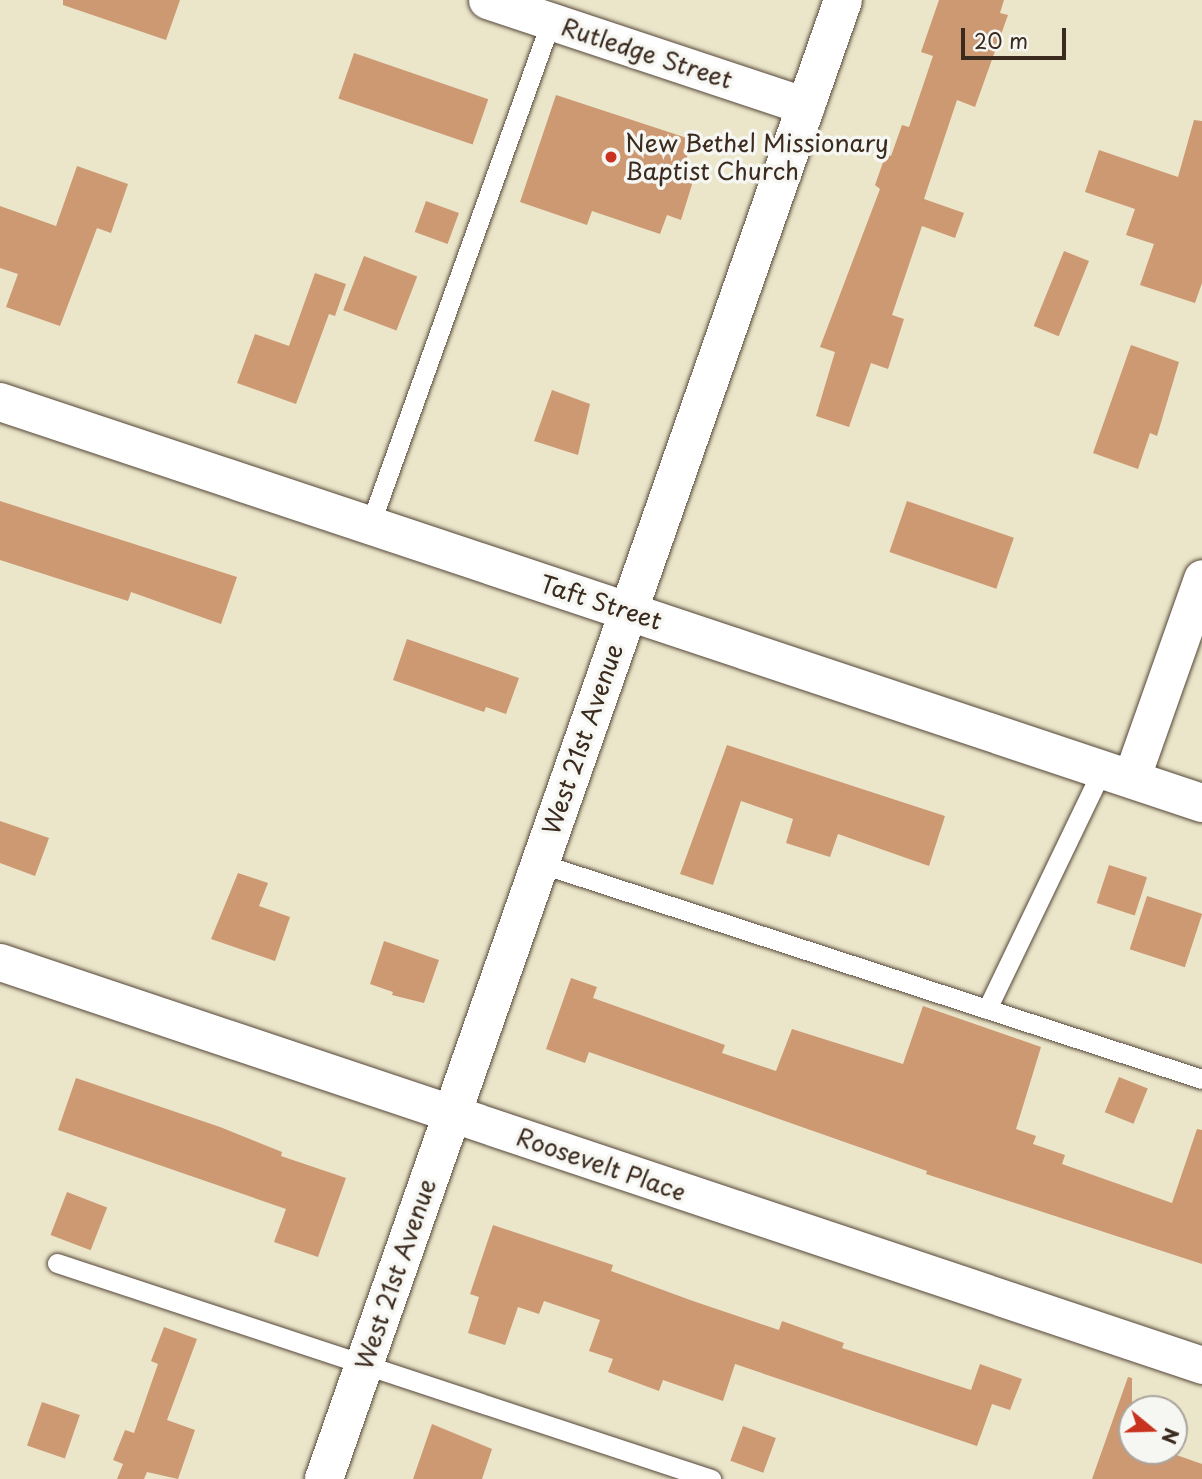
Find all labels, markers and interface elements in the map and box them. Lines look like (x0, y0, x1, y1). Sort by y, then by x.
street label: Rutledge Street (558, 12, 736, 94)
scale bar (964, 14, 1069, 58)
text: 20 m (974, 24, 1028, 56)
place label: New Bethel Missionary Baptist Church (625, 129, 889, 185)
marker: New Bethel Missionary Baptist Church (603, 149, 619, 165)
street label: Taft Street (537, 569, 665, 635)
street label: West 21st Avenue (535, 639, 629, 839)
street label: Roosevelt Place (512, 1122, 690, 1206)
street label: West 21st Avenue (348, 1174, 442, 1374)
north arrow (1118, 1395, 1188, 1465)
text: N (1155, 1425, 1187, 1448)

